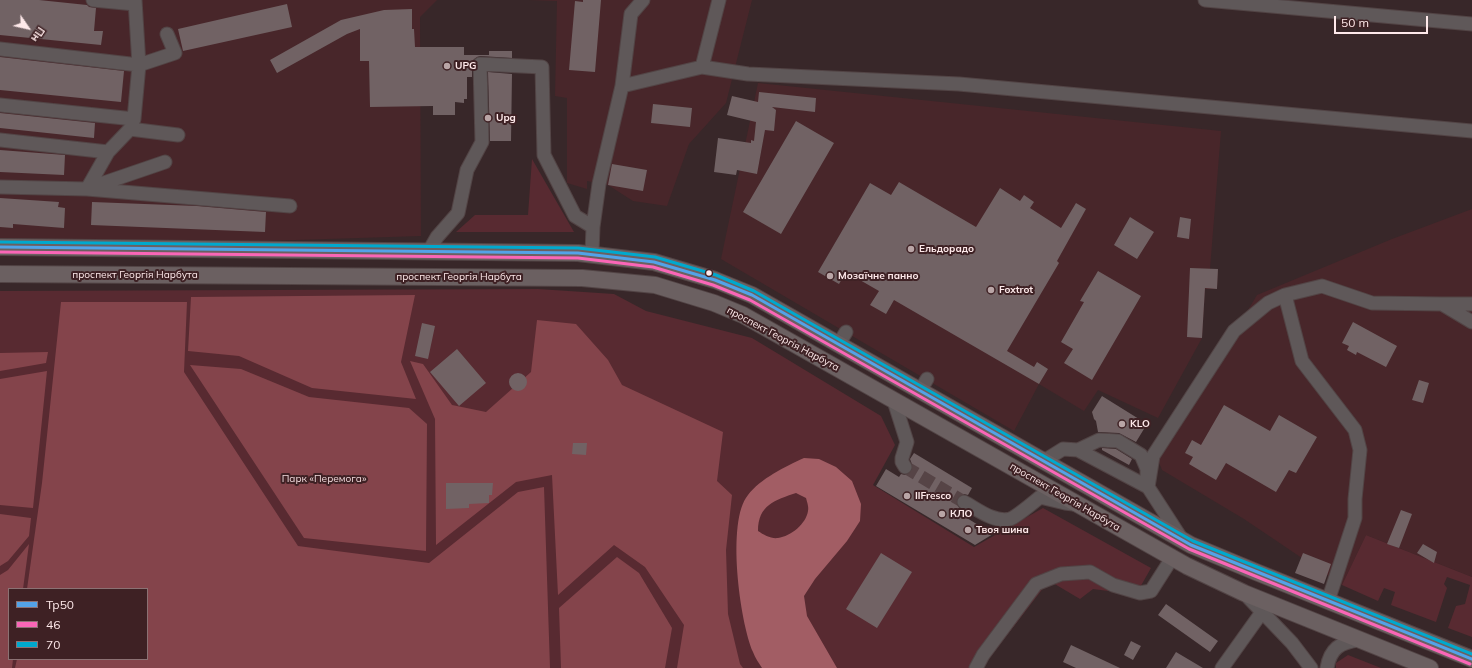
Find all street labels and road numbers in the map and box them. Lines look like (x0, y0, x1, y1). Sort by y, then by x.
street label: проспект Георгія Нарбута (72, 269, 198, 281)
street label: проспект Георгія Нарбута (396, 271, 522, 283)
street label: проспект Георгія Нарбута (725, 304, 841, 374)
street label: проспект Георгія Нарбута (1008, 460, 1122, 534)

